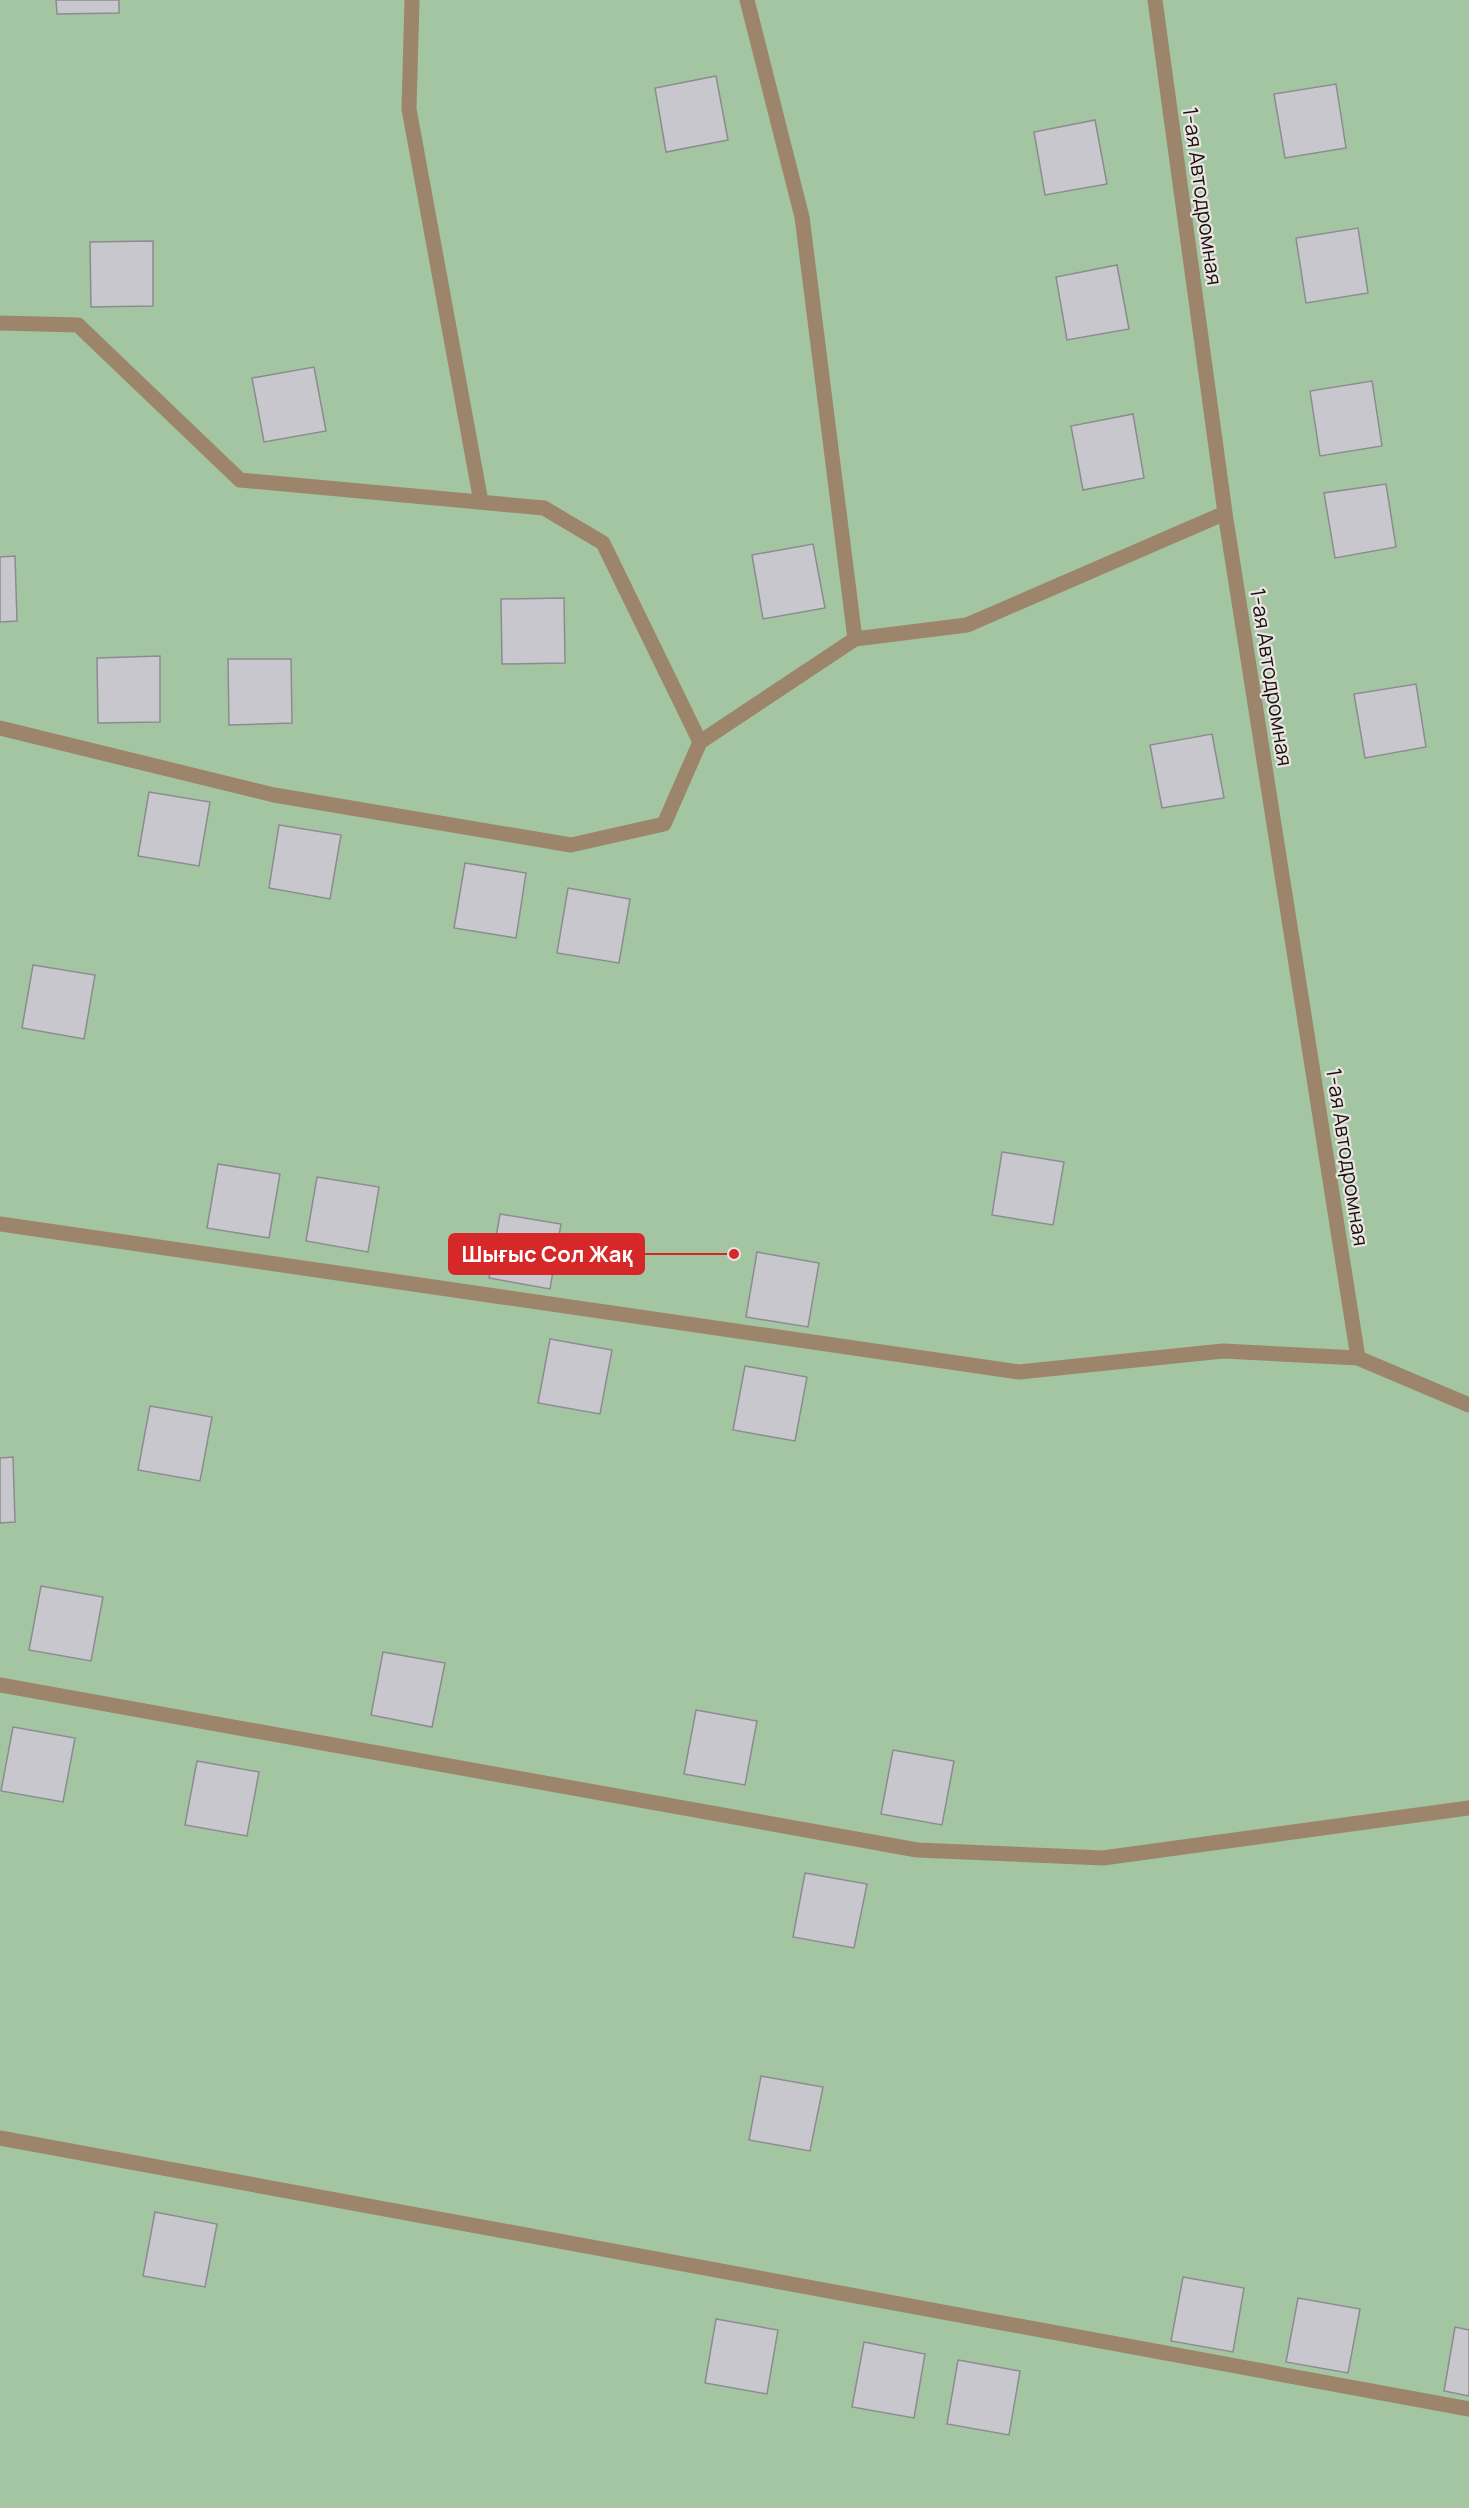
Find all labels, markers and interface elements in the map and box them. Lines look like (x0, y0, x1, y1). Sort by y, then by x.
street label: 1-ая Автодромная (1177, 105, 1229, 287)
street label: 1-ая Автодромная (1244, 586, 1300, 768)
street label: 1-ая Автодромная (1320, 1066, 1376, 1248)
callout: Шығыс Сол Жақ (449, 1234, 644, 1274)
text: Шығыс Сол Жақ (462, 1239, 633, 1269)

